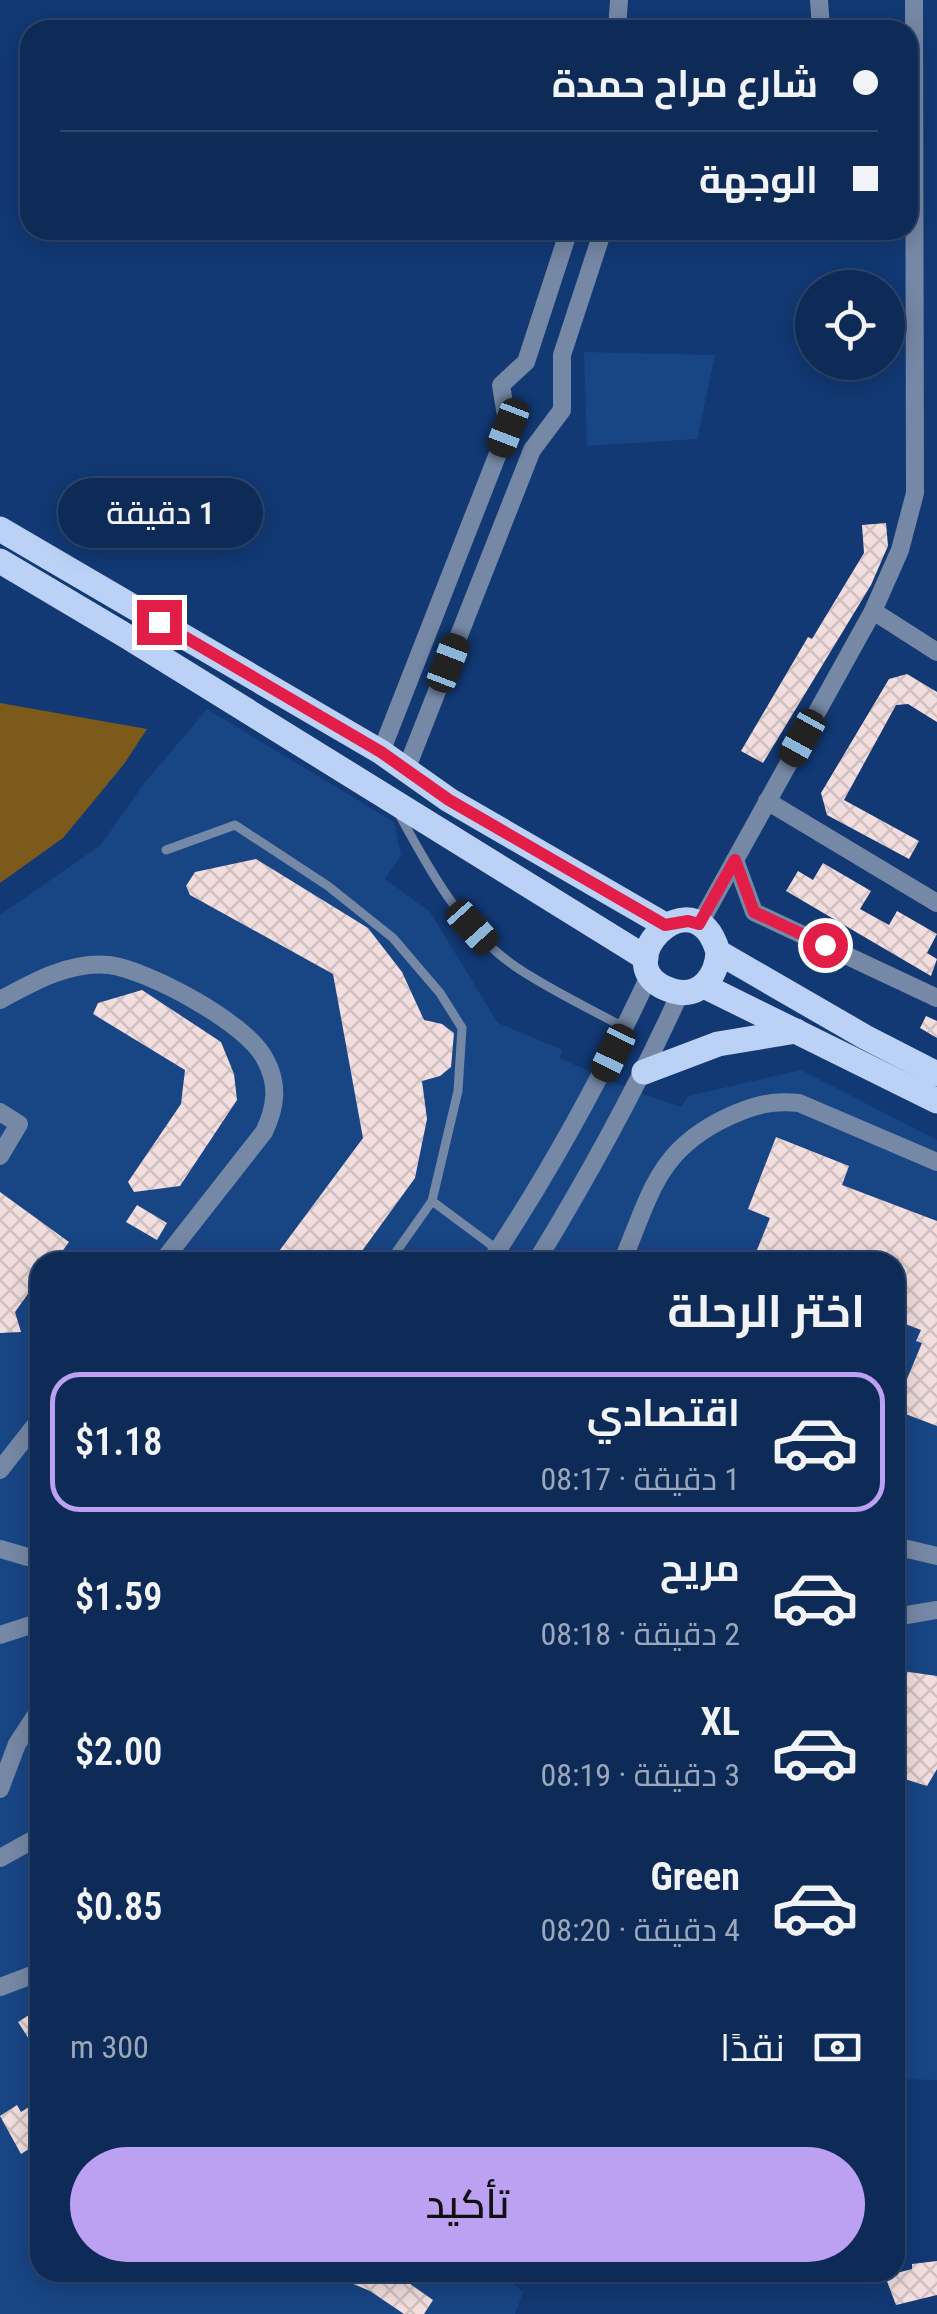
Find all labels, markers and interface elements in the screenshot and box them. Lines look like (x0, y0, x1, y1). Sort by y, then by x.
text: شارع مراح حمدة (552, 62, 818, 106)
text: الوجهة (699, 158, 818, 202)
map controls (795, 270, 905, 380)
button: locate (795, 270, 905, 380)
car (483, 395, 533, 461)
callout: 1 دقيقة (56, 477, 262, 547)
text: 1 دقيقة (106, 494, 215, 532)
route end (137, 600, 182, 645)
car (423, 630, 473, 696)
car (774, 704, 830, 772)
car (441, 895, 503, 959)
route start (803, 923, 848, 968)
car (586, 1019, 640, 1087)
text: اختر الرحلة (668, 1285, 865, 1338)
text: اقتصادي (587, 1391, 740, 1435)
icon: car (770, 1397, 860, 1487)
text: $1.18 (75, 1420, 162, 1464)
text: 1 دقيقة · 08:17 (540, 1460, 740, 1498)
text: مريح (660, 1546, 740, 1590)
icon: car (770, 1552, 860, 1642)
text: $1.59 (75, 1575, 162, 1619)
text: 2 دقيقة · 08:18 (540, 1615, 740, 1653)
text: XL (701, 1700, 740, 1744)
icon: car (770, 1707, 860, 1797)
text: $2.00 (75, 1730, 162, 1774)
text: 3 دقيقة · 08:19 (540, 1756, 740, 1794)
text: Green (650, 1855, 740, 1899)
icon: car (770, 1862, 860, 1952)
text: $0.85 (75, 1885, 162, 1929)
text: 4 دقيقة · 08:20 (540, 1911, 740, 1949)
icon: cash (810, 2020, 865, 2075)
text: نقدًا (720, 2026, 785, 2070)
text: 300 m (70, 2028, 149, 2066)
button: تأكيد (70, 2147, 865, 2262)

